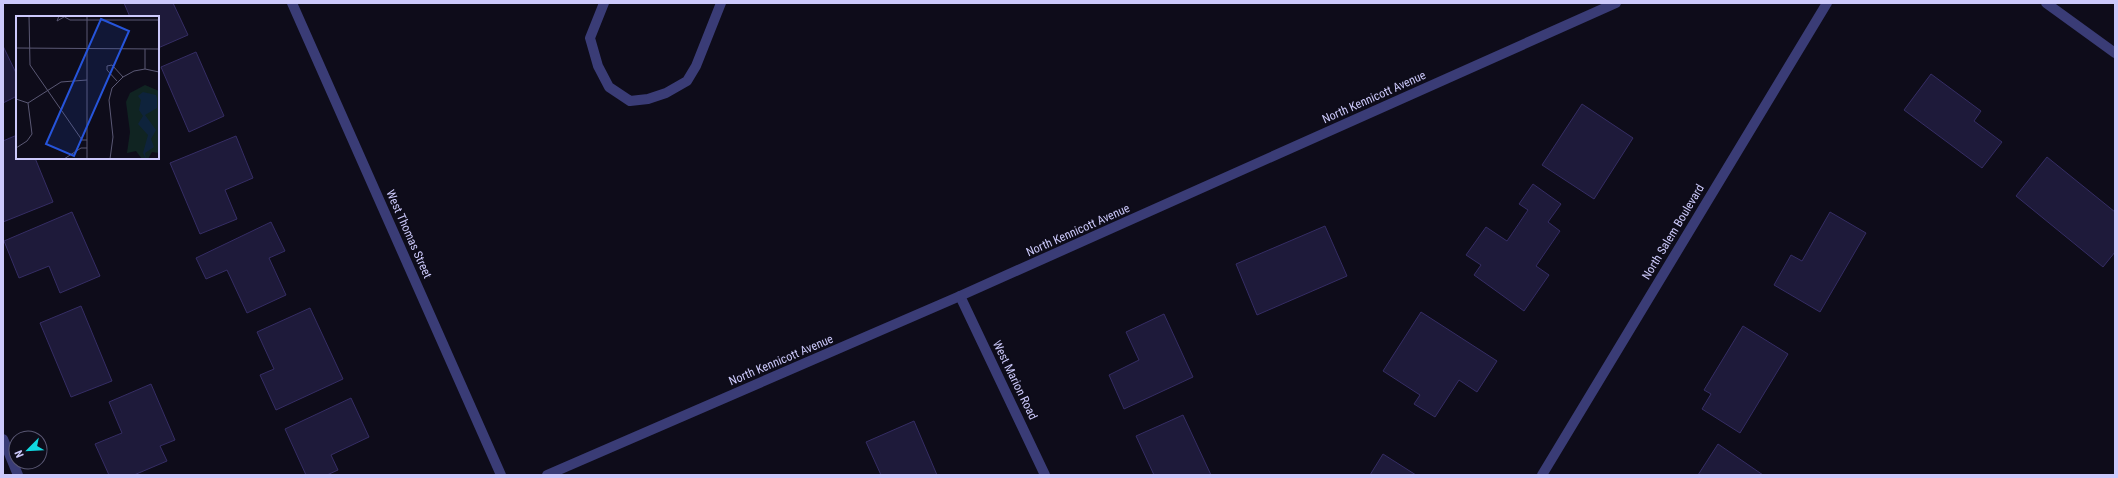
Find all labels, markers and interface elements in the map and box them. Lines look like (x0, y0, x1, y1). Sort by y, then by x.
inset map (16, 16, 159, 159)
street label: North Kennicott Avenue (1320, 68, 1428, 126)
street label: North Salem Boulevard (1639, 182, 1707, 282)
street label: West Thomas Street (383, 188, 435, 281)
street label: North Kennicott Avenue (1024, 201, 1132, 259)
street label: North Kennicott Avenue (727, 332, 836, 388)
street label: West Marion Road (990, 338, 1040, 422)
north arrow (8, 430, 48, 470)
text: N (12, 448, 27, 460)

